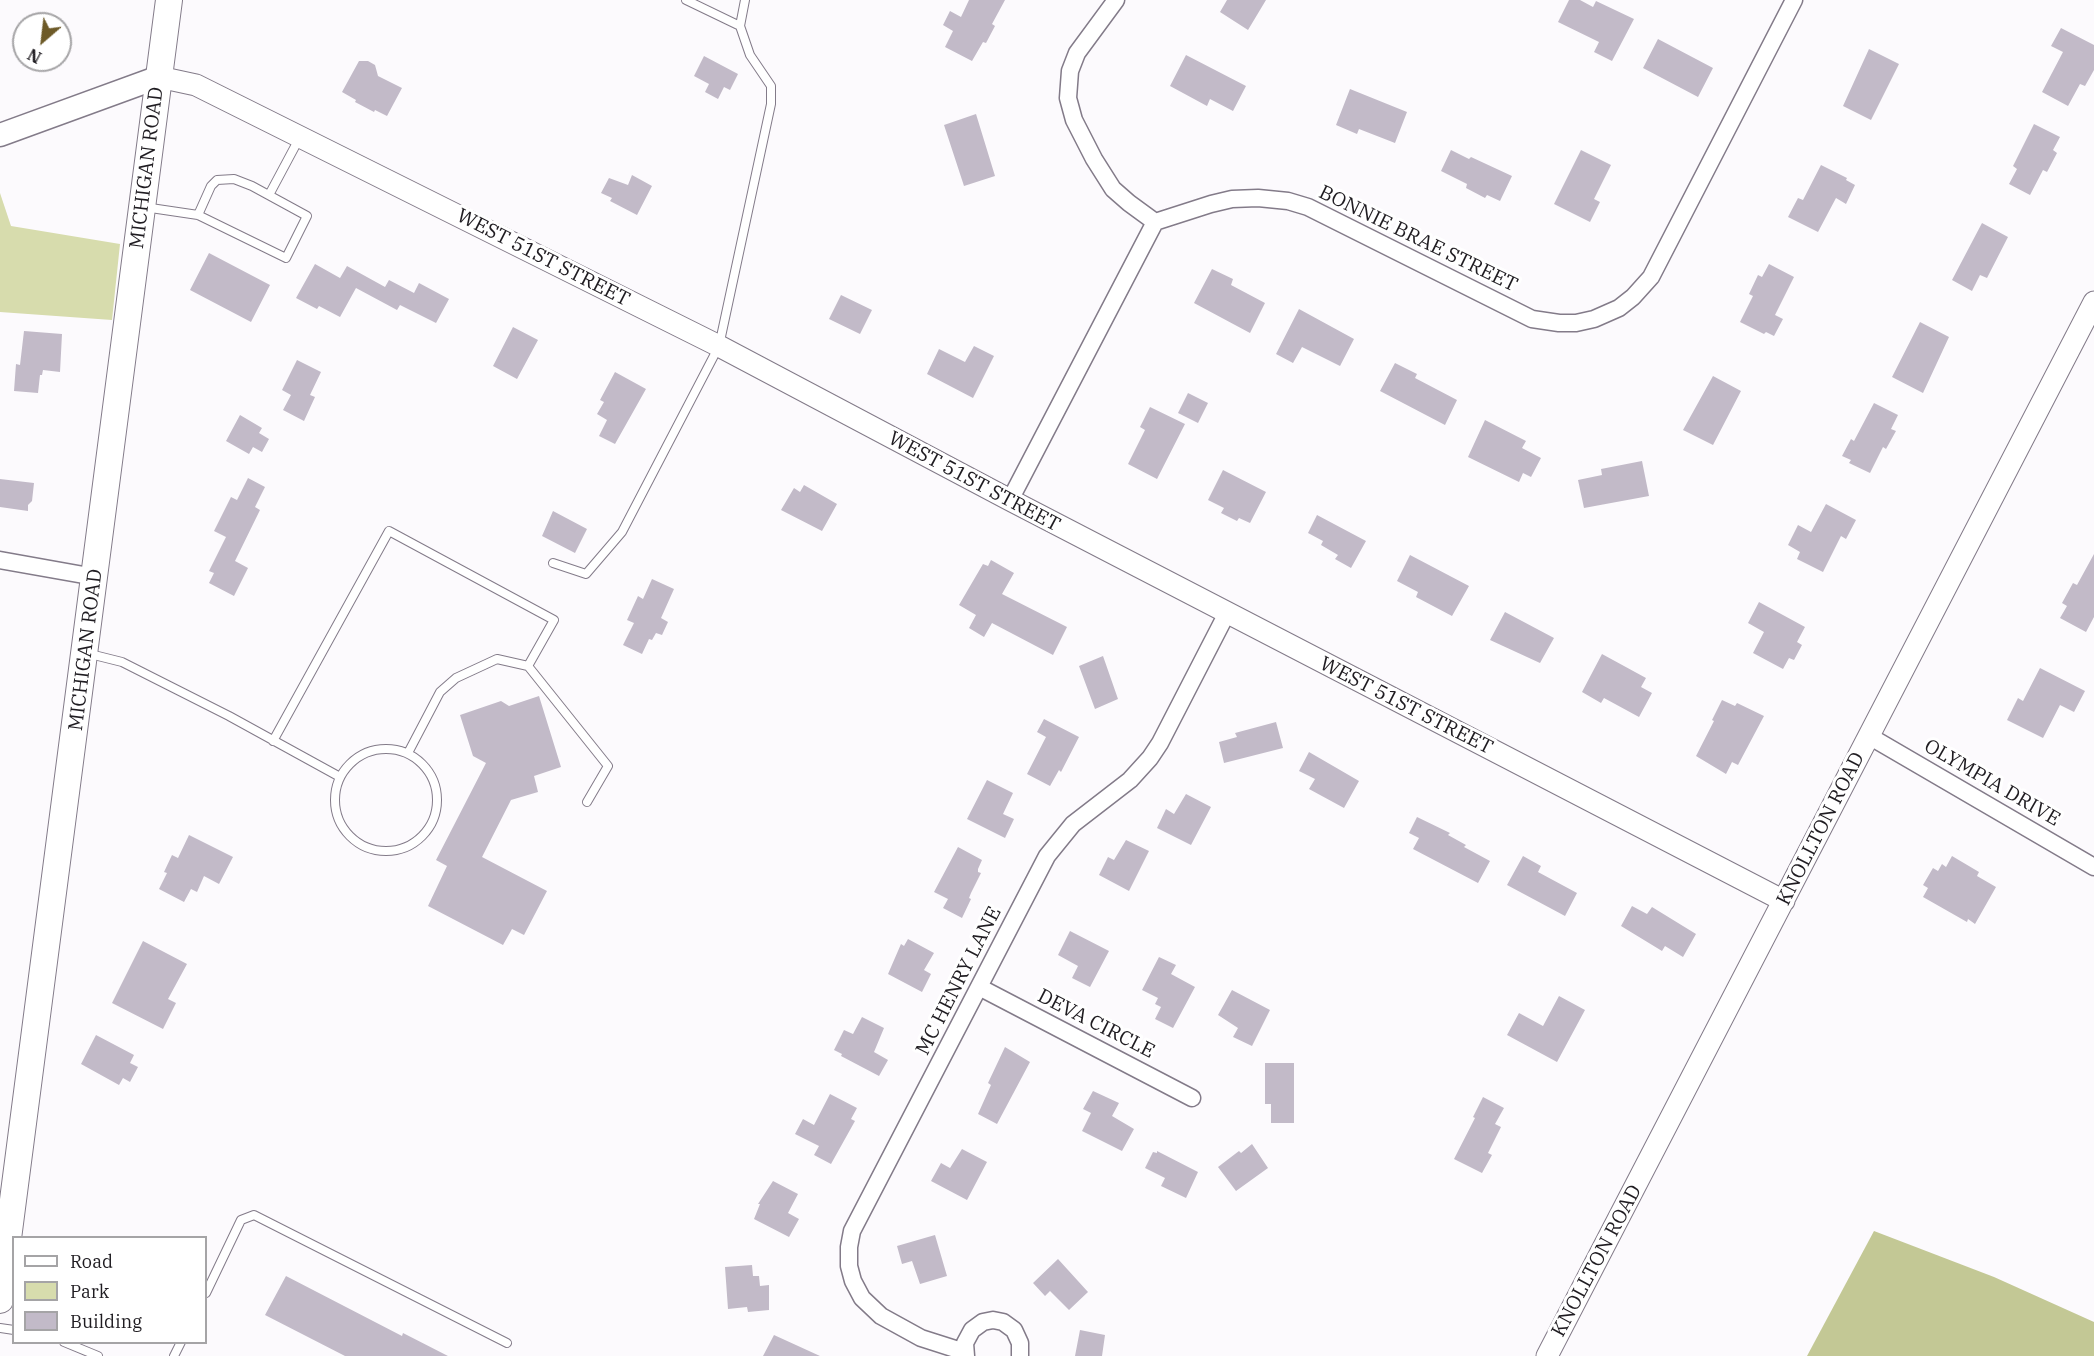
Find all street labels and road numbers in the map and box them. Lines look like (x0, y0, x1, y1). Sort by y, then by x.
street label: MICHIGAN ROAD (125, 86, 169, 250)
street label: BONNIE BRAE STREET (1315, 180, 1521, 298)
street label: WEST 51ST STREET (452, 204, 634, 312)
street label: WEST 51ST STREET (884, 427, 1064, 537)
street label: MICHIGAN ROAD (64, 568, 108, 732)
street label: WEST 51ST STREET (1315, 652, 1497, 760)
street label: OLYMPIA DRIVE (1920, 734, 2064, 832)
street label: KNOLLTON ROAD (1772, 748, 1870, 910)
street label: MC HENRY LANE (911, 903, 1007, 1059)
street label: DEVA CIRCLE (1033, 984, 1159, 1064)
street label: KNOLLTON ROAD (1547, 1181, 1647, 1341)

